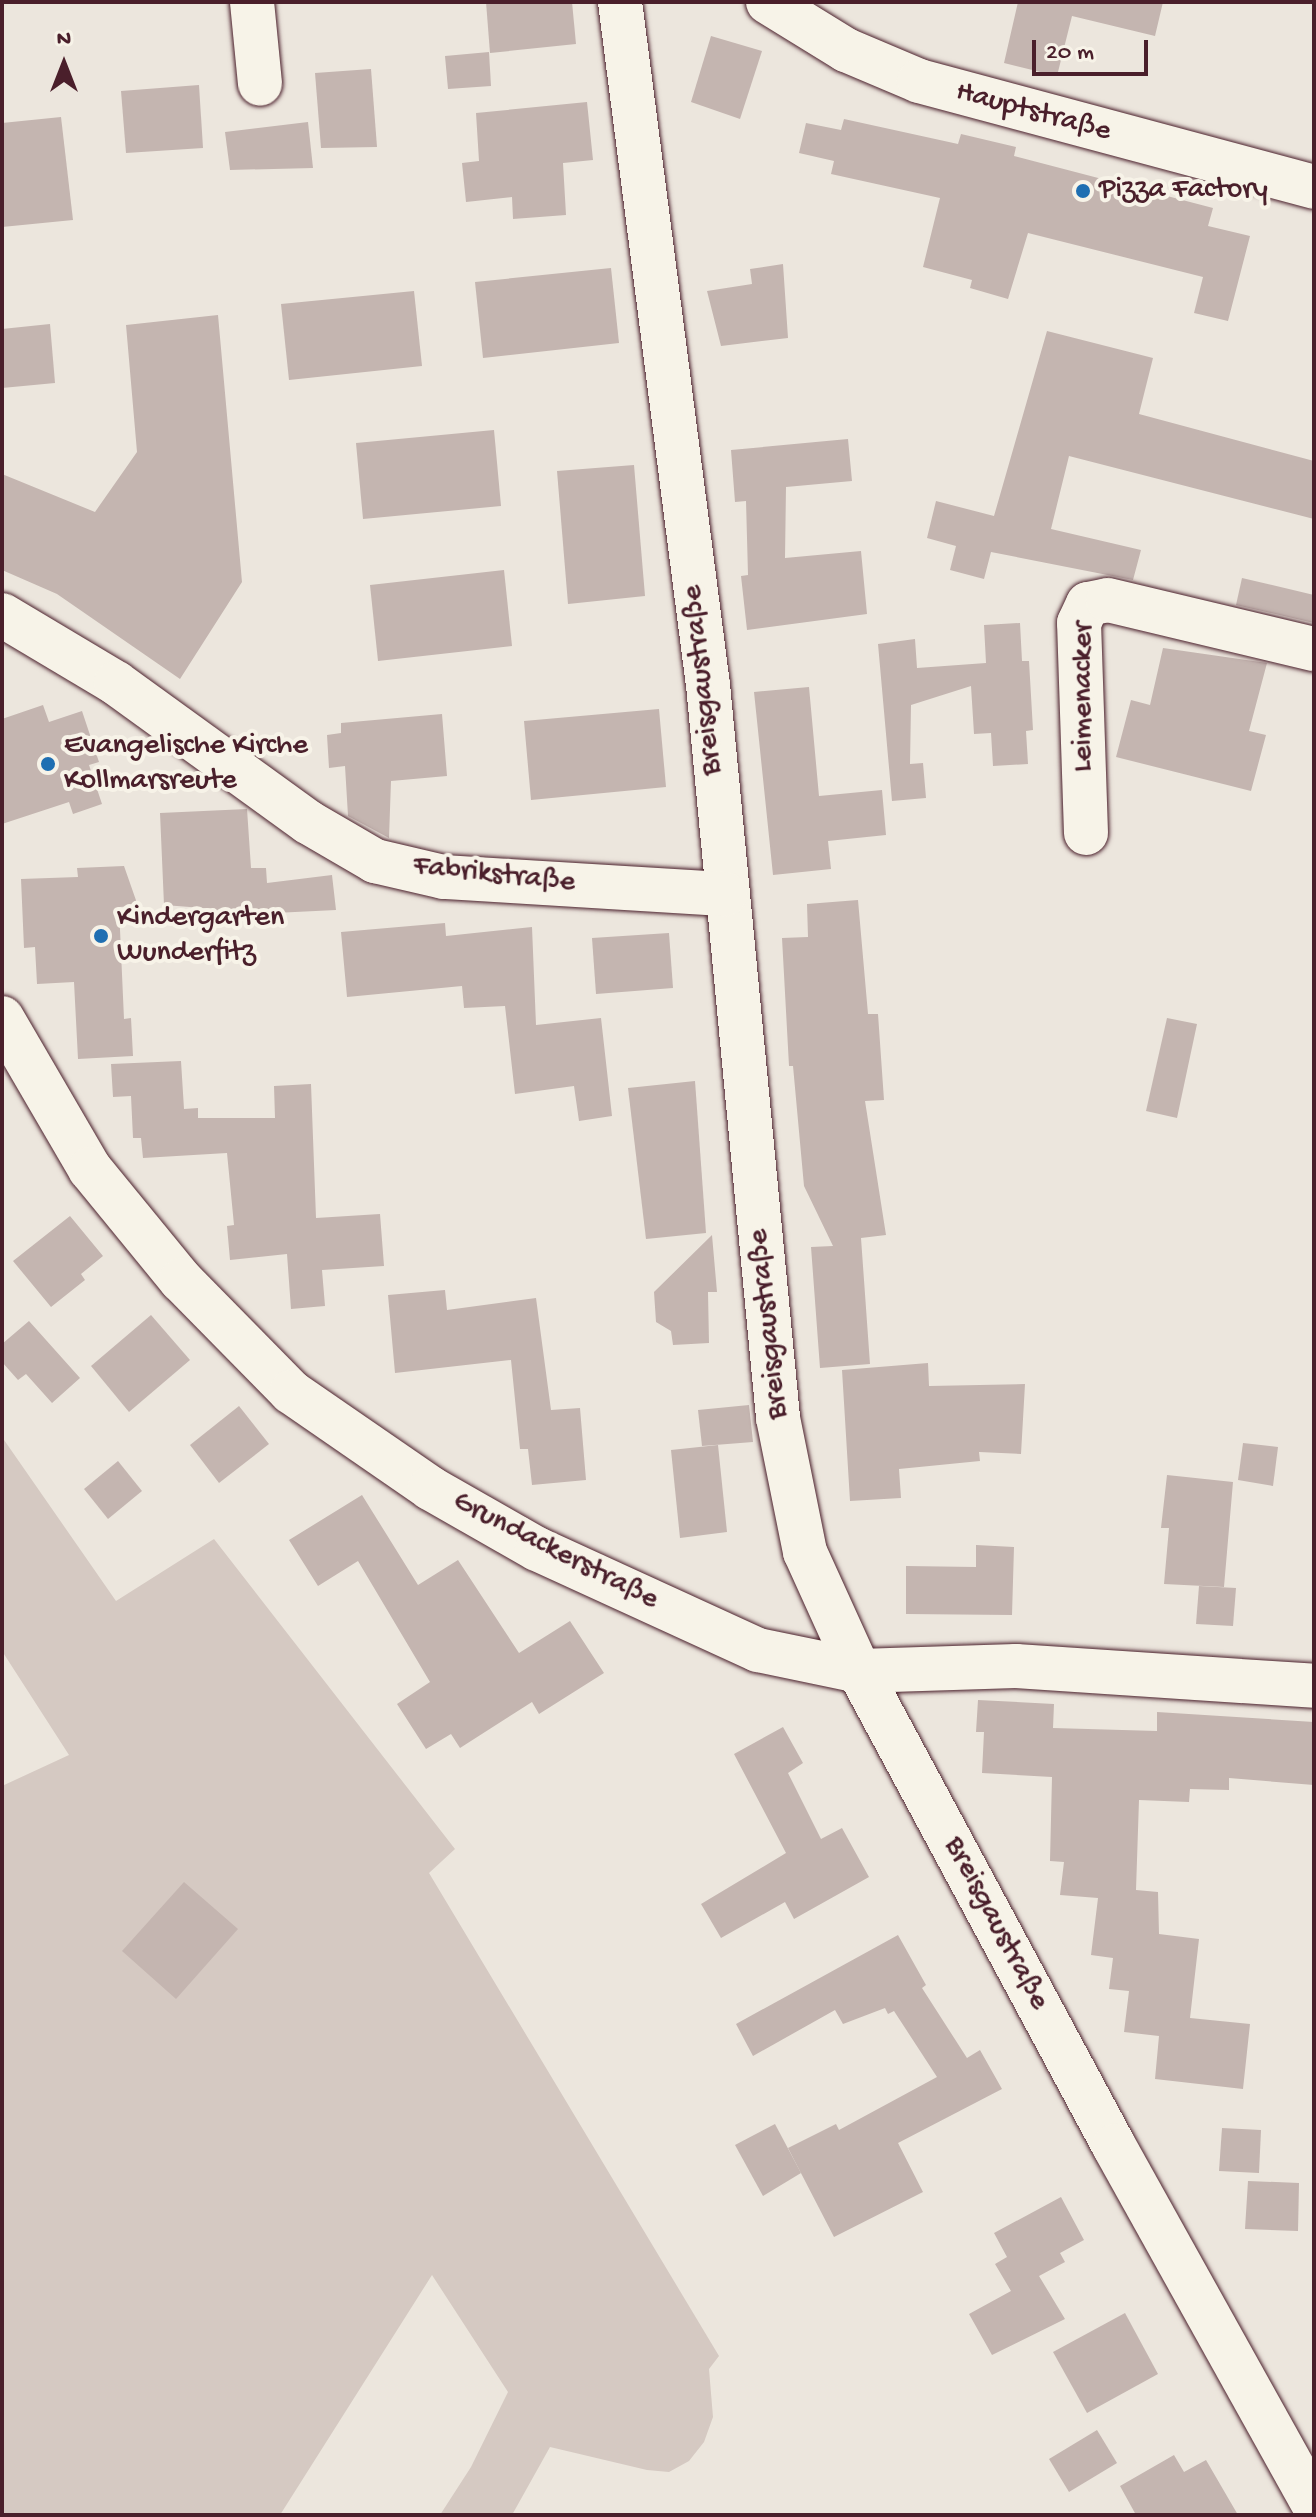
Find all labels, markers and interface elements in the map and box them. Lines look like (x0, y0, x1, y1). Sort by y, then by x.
north arrow (24, 24, 104, 104)
scale bar (1036, 24, 1152, 74)
text: N (57, 27, 71, 53)
text: 20 m (1046, 39, 1094, 68)
street label: Hauptstraße (951, 75, 1115, 151)
place label: Pizza Factory (1099, 173, 1268, 209)
marker: Pizza Factory (1074, 182, 1092, 200)
street label: Breisgaustraße (676, 583, 732, 777)
street label: Leimenacker (1067, 622, 1103, 772)
place label: Evangelische Kirche Kollmarsreute (64, 729, 308, 800)
marker: Evangelische Kirche Kollmarsreute (39, 755, 57, 773)
street label: Fabrikstraße (411, 850, 577, 902)
place label: Kindergarten Wunderfitz (117, 901, 284, 972)
marker: Kindergarten Wunderfitz (92, 927, 110, 945)
street label: Breisgaustraße (742, 1227, 798, 1421)
street label: Grundackerstraße (446, 1485, 664, 1619)
street label: Breisgaustraße (934, 1831, 1056, 2017)

